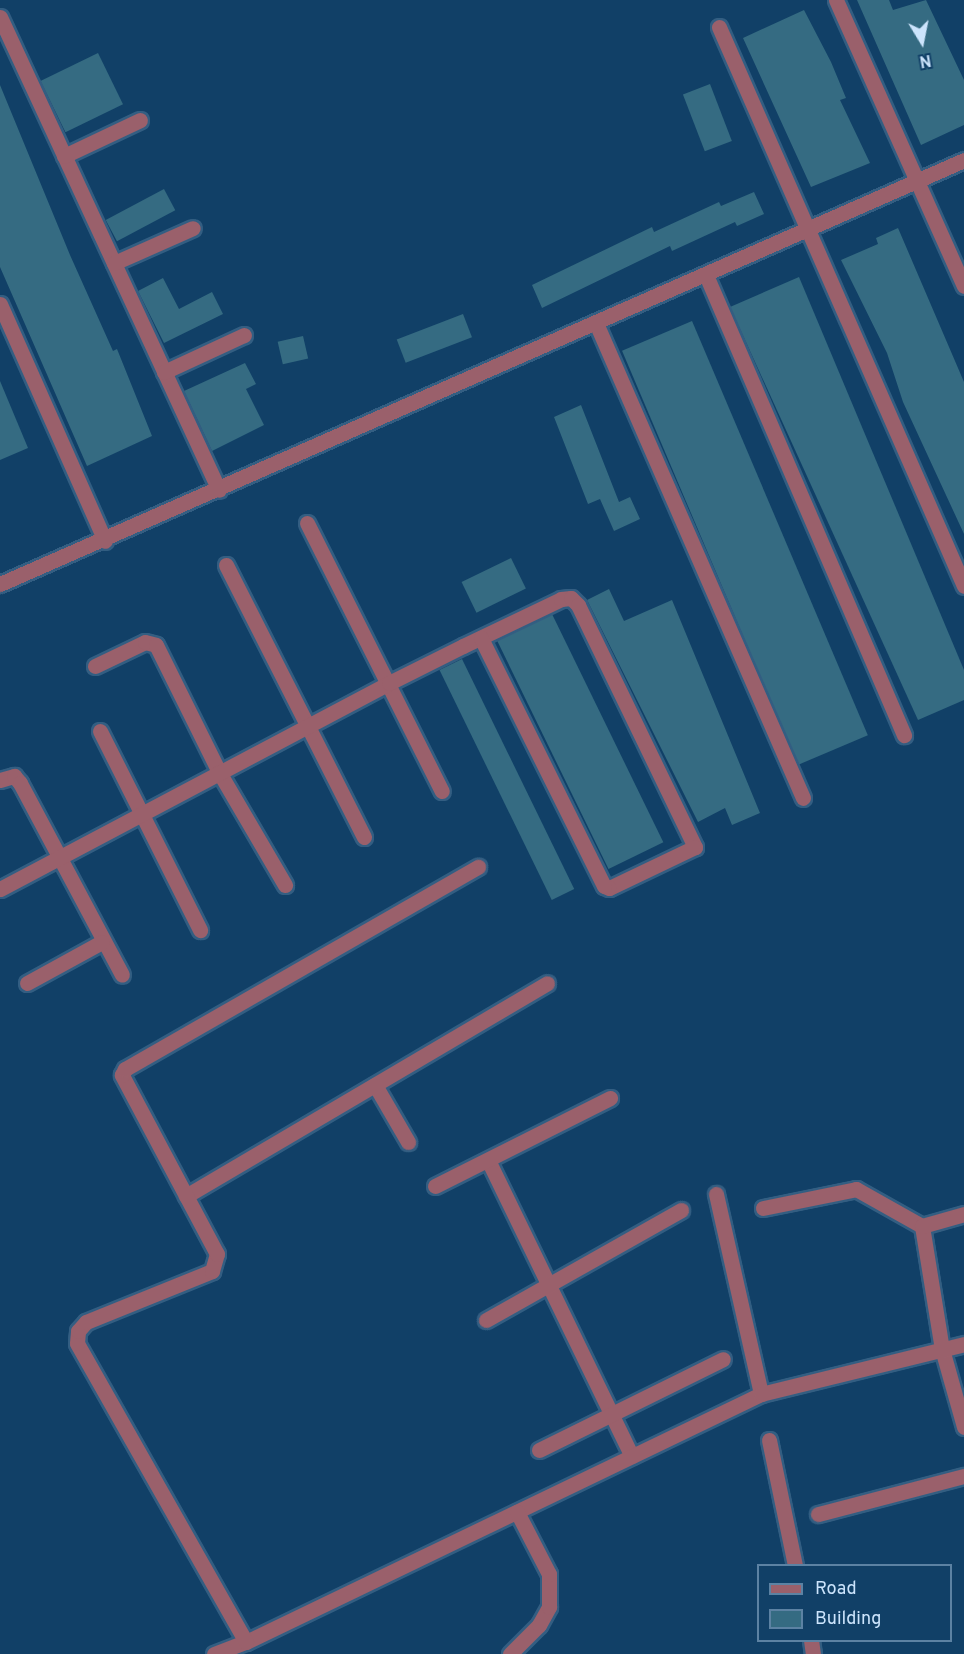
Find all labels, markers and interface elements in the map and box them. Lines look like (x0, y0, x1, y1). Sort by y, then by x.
north arrow (892, 12, 952, 72)
text: N (918, 49, 933, 71)
legend (757, 1564, 952, 1642)
text: Road (815, 1578, 857, 1601)
text: Building (815, 1608, 881, 1631)

